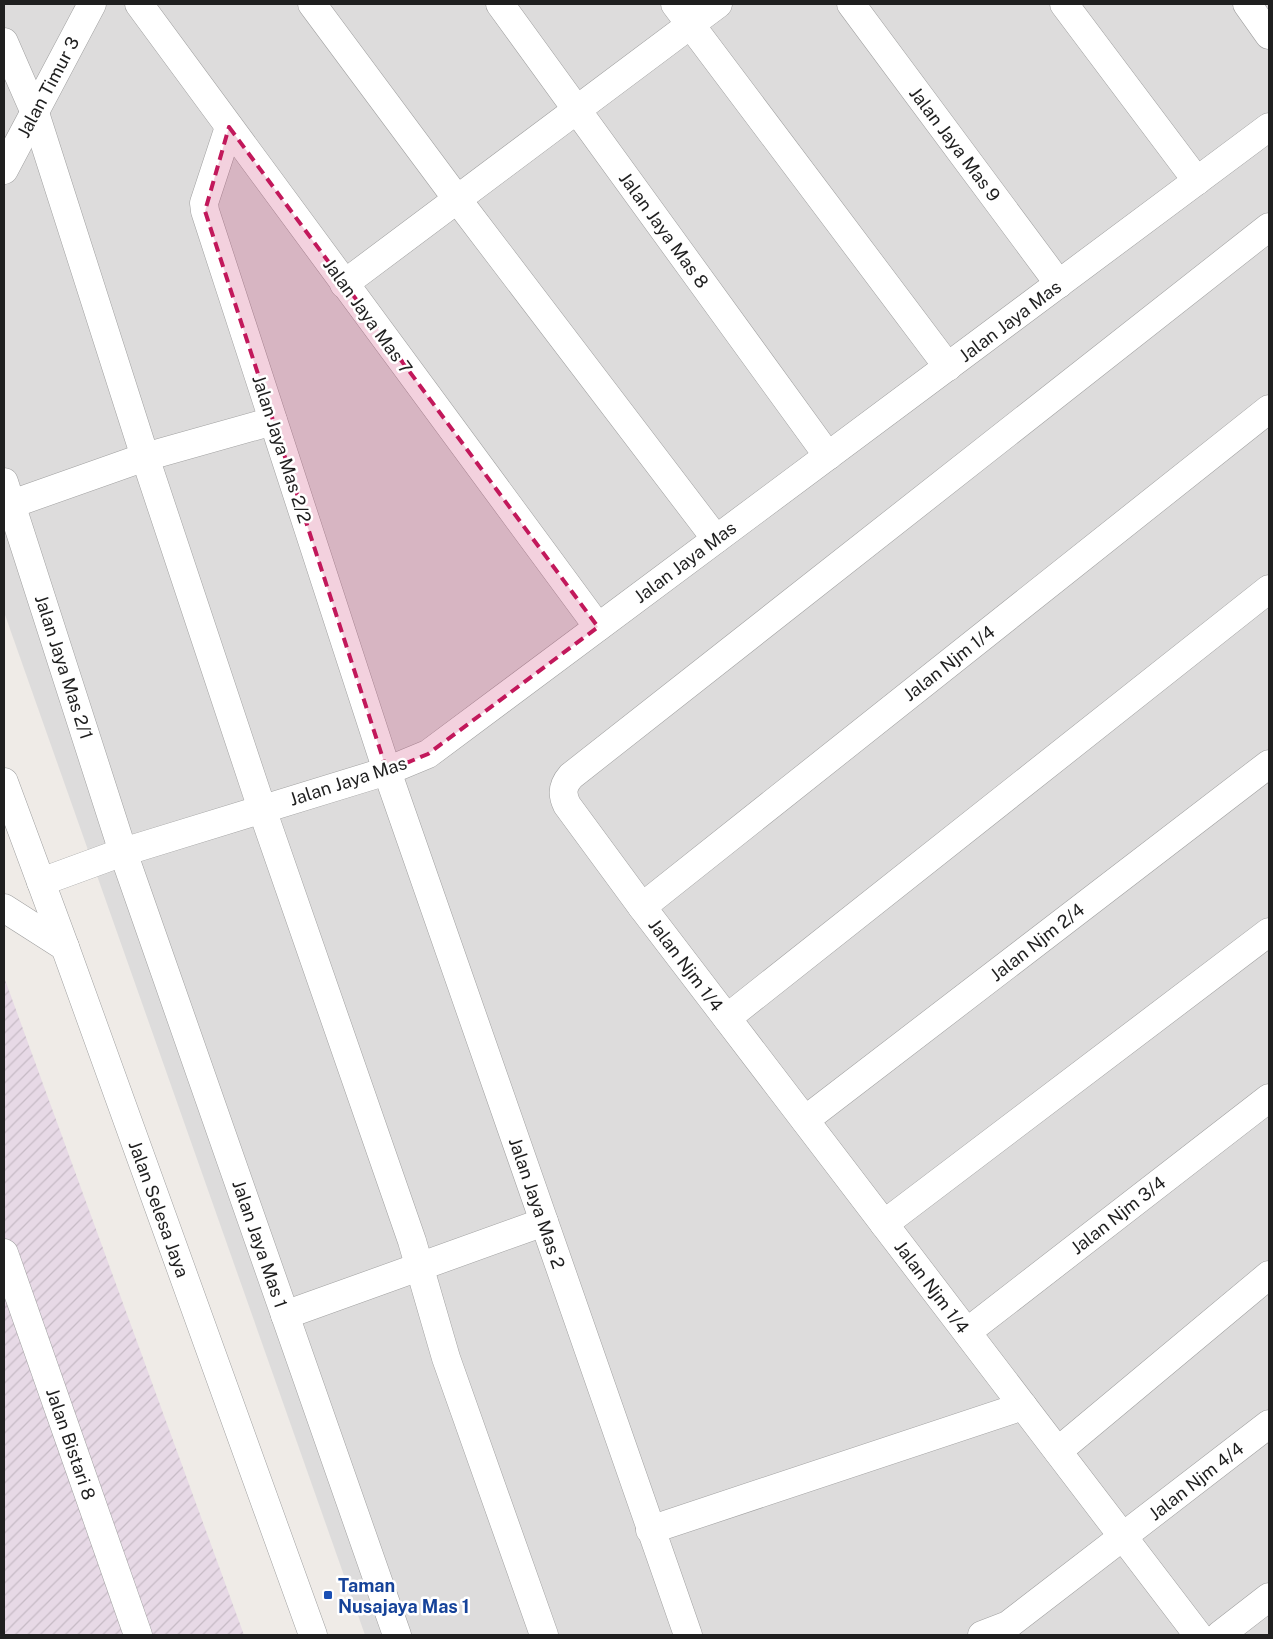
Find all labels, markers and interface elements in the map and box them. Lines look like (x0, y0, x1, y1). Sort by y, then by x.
street label: Jalan Timur 3 (13, 33, 83, 141)
street label: Jalan Jaya Mas 9 (905, 83, 1005, 205)
street label: Jalan Jaya Mas 8 (615, 168, 713, 292)
street label: Jalan Jaya Mas 7 (319, 254, 417, 378)
street label: Jalan Jaya Mas (955, 276, 1065, 366)
street label: Jalan Jaya Mas 2/2 (248, 372, 316, 526)
street label: Jalan Jaya Mas (630, 517, 740, 607)
street label: Jalan Jaya Mas 2/1 (31, 592, 97, 742)
street label: Jalan Njm 1/4 (899, 621, 999, 705)
street label: Jalan Jaya Mas (287, 752, 409, 810)
street label: Jalan Njm 2/4 (986, 899, 1088, 985)
street label: Jalan Njm 1/4 (644, 915, 728, 1015)
street label: Jalan Jaya Mas 2 (505, 1135, 569, 1271)
street label: Jalan Selesa Jaya (125, 1138, 193, 1280)
street label: Jalan Njm 3/4 (1066, 1172, 1170, 1258)
street label: Jalan Jaya Mas 1 (228, 1177, 292, 1311)
street label: Jalan Njm 1/4 (890, 1237, 974, 1337)
street label: Jalan Bistari 8 (42, 1385, 100, 1503)
street label: Jalan Njm 4/4 (1144, 1438, 1248, 1524)
place label: Taman Nusajaya Mas 1 (338, 1575, 469, 1617)
marker: Taman Nusajaya Mas 1 (322, 1589, 334, 1601)

